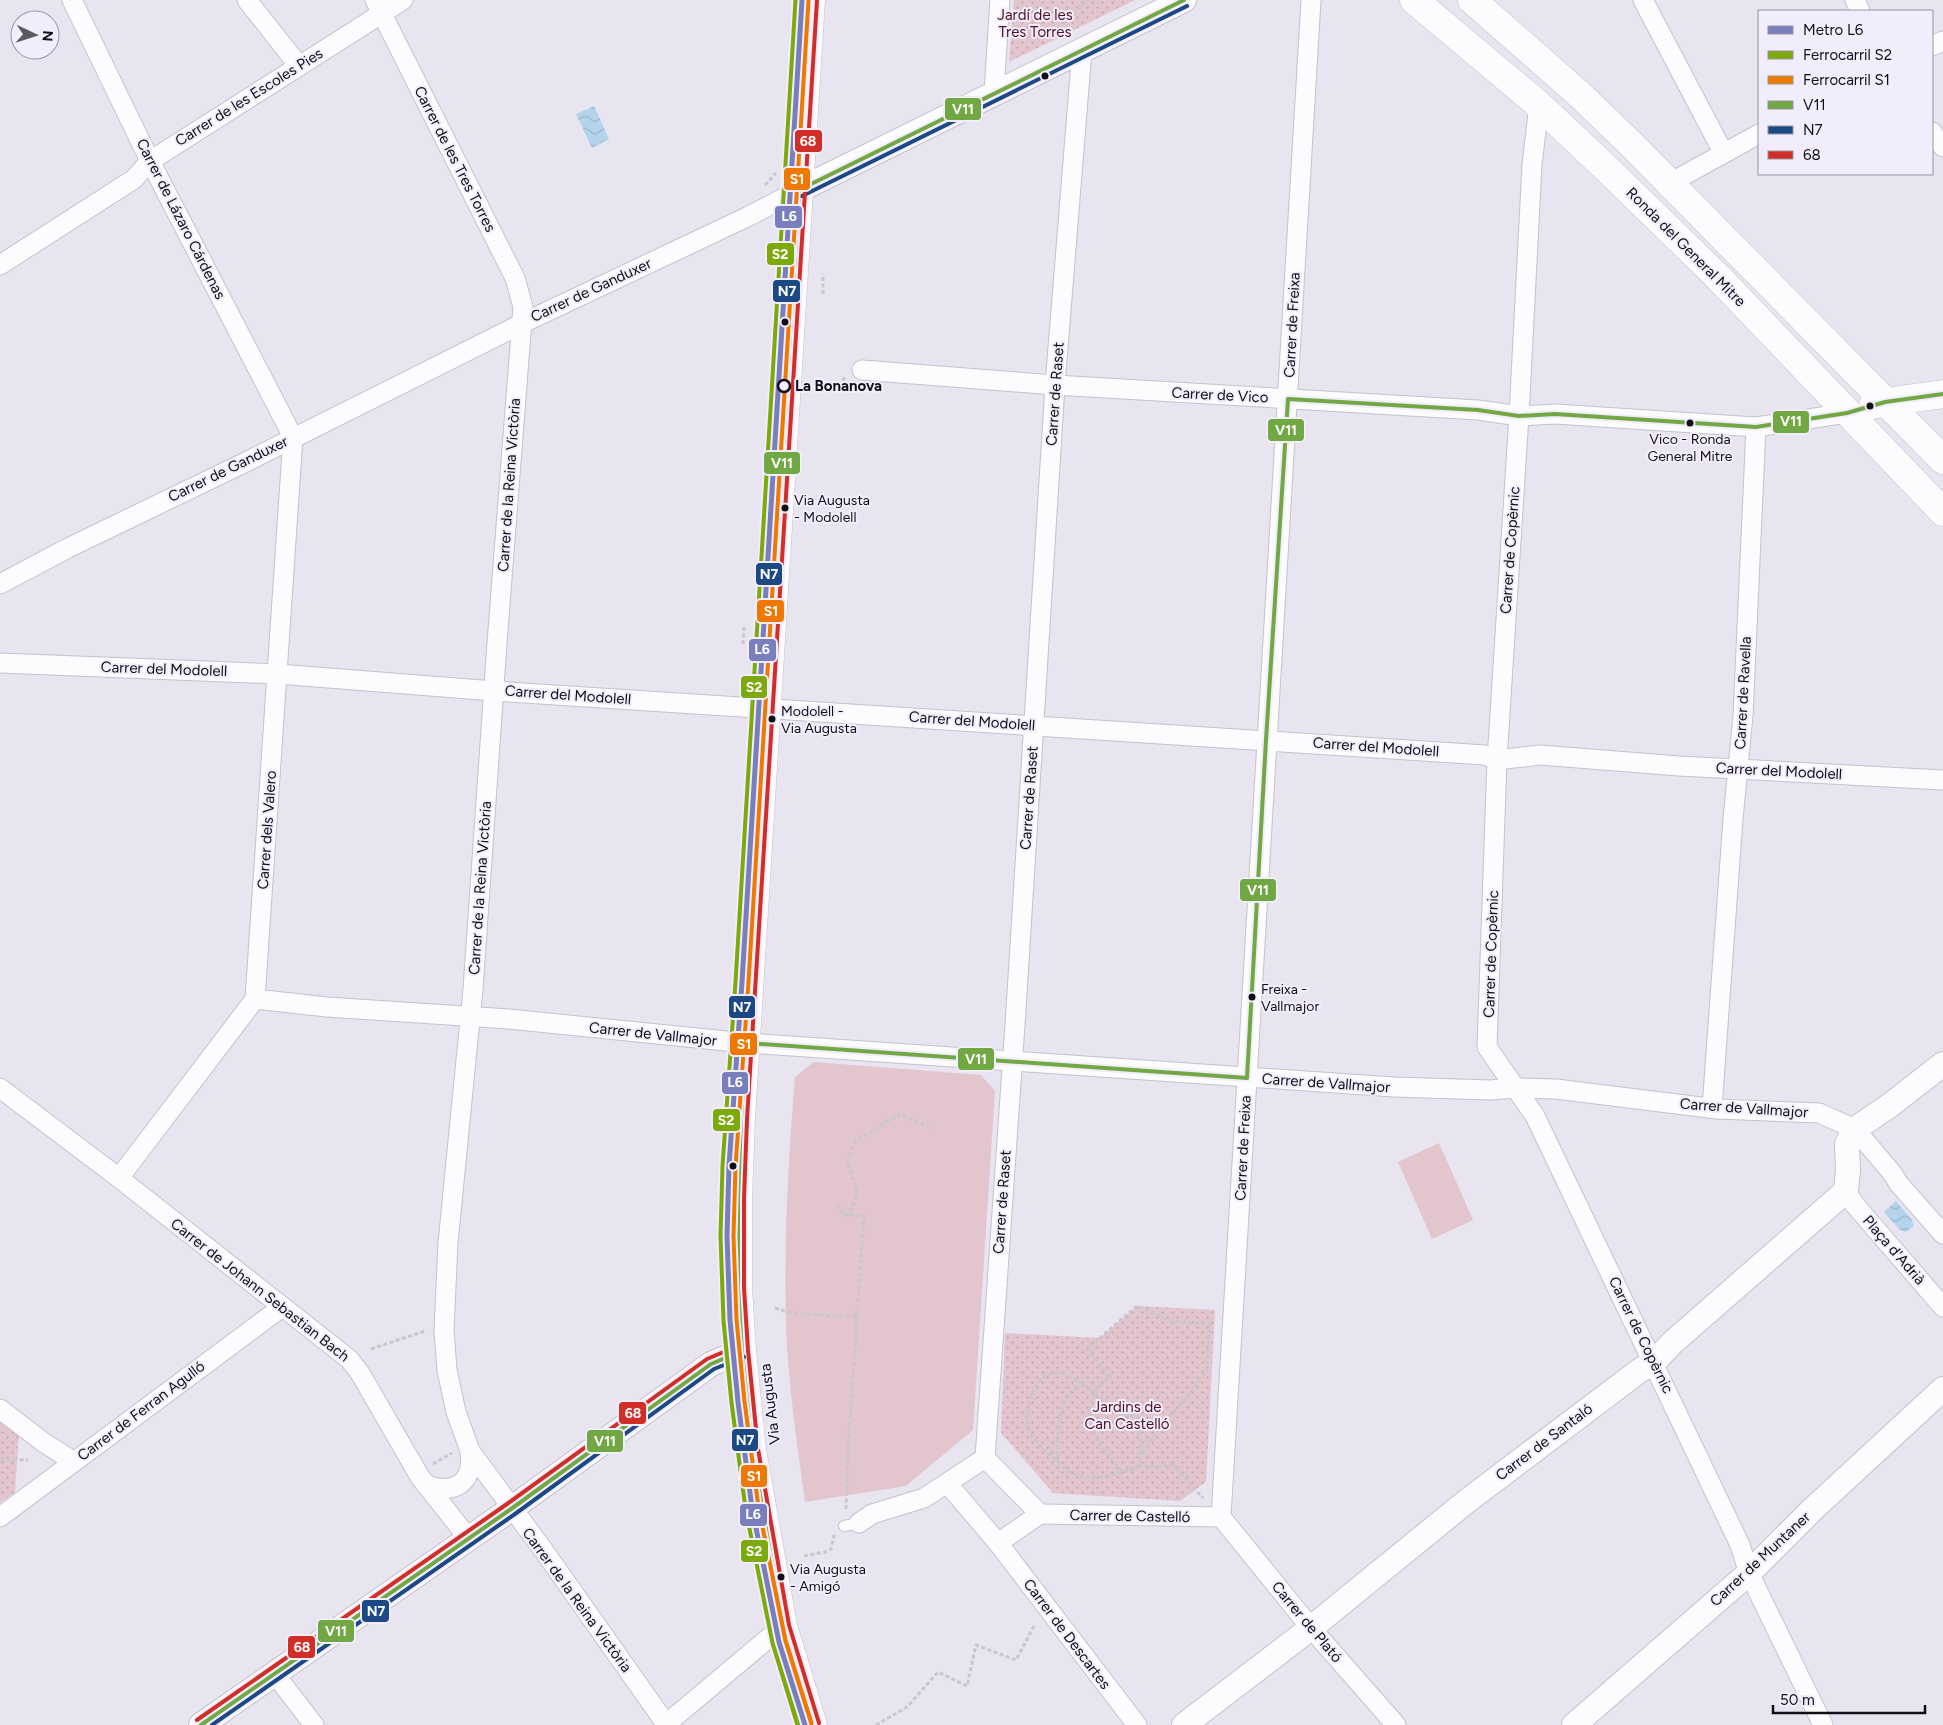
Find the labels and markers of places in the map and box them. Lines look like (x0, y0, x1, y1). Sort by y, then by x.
unlabelled marker (1040, 71, 1050, 81)
unlabelled marker (780, 317, 790, 327)
place label: La Bonanova (795, 377, 882, 395)
marker: La Bonanova (777, 379, 791, 393)
unlabelled marker (1865, 401, 1875, 411)
marker: Vico - Ronda General Mitre (1685, 418, 1695, 428)
place label: Vico - Ronda General Mitre (1648, 431, 1733, 465)
place label: Via Augusta - Modolell (794, 492, 870, 526)
marker: Via Augusta - Modolell (780, 503, 790, 513)
place label: Modolell - Via Augusta (781, 703, 857, 737)
marker: Modolell - Via Augusta (767, 714, 777, 724)
place label: Freixa - Vallmajor (1261, 981, 1319, 1015)
marker: Freixa - Vallmajor (1247, 992, 1257, 1002)
unlabelled marker (728, 1161, 738, 1171)
place label: Via Augusta - Amigó (790, 1561, 866, 1595)
marker: Via Augusta - Amigó (776, 1572, 786, 1582)

